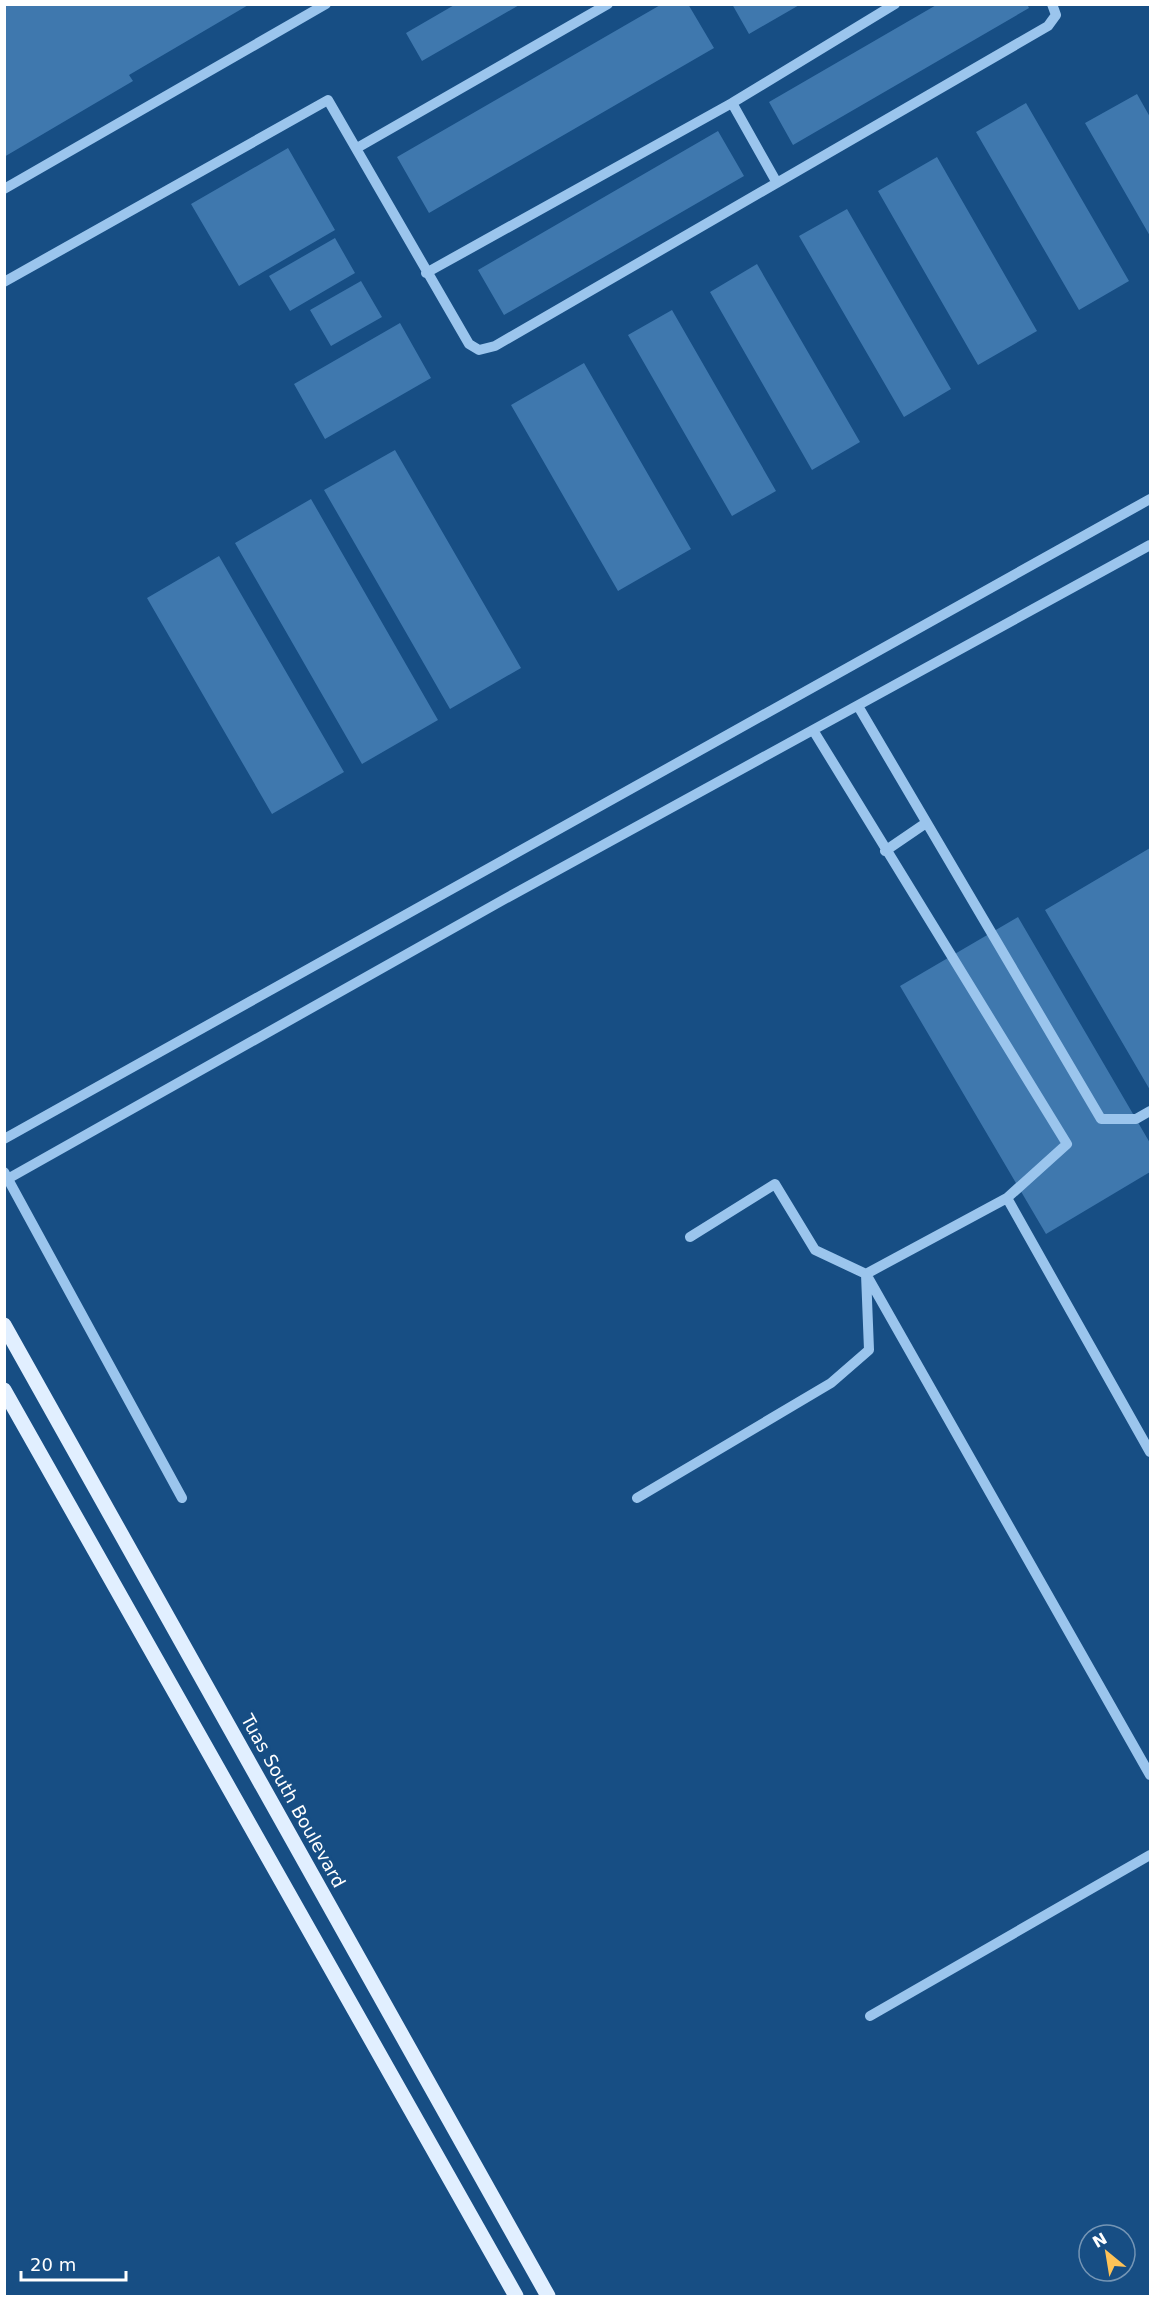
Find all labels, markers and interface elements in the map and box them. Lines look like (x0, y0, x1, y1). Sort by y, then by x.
street label: Tuas South Boulevard (237, 1710, 350, 1891)
north arrow (1077, 2223, 1137, 2283)
text: N (1089, 2229, 1110, 2252)
scale bar (21, 2244, 126, 2282)
text: 20 m (30, 2254, 76, 2275)

